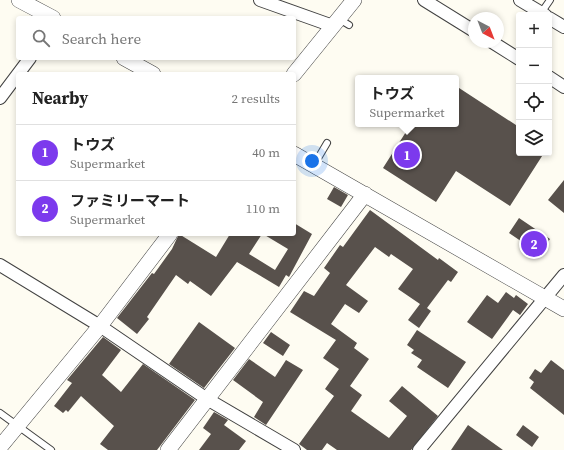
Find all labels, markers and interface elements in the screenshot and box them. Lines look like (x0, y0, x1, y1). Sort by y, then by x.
north arrow (468, 12, 504, 48)
map controls (516, 12, 552, 156)
button: + (516, 12, 552, 48)
search box (16, 16, 296, 60)
icon: search (30, 27, 52, 49)
text: Search here (62, 28, 141, 49)
button: − (516, 48, 552, 84)
popup (355, 75, 459, 127)
text: トウズ (369, 83, 415, 104)
button: locate (516, 84, 552, 120)
text: Nearby (32, 86, 88, 110)
text: 2 results (232, 90, 280, 107)
text: Supermarket (369, 104, 445, 121)
button: layers (516, 120, 552, 156)
text: トウズ (70, 134, 115, 155)
pin: 1 (394, 140, 420, 170)
text: 1 (41, 144, 49, 161)
text: 40 m (252, 144, 280, 161)
your location (302, 151, 322, 171)
text: Supermarket (70, 155, 145, 172)
text: ファミリーマート (70, 190, 190, 211)
text: 2 (41, 200, 49, 217)
text: 110 m (246, 200, 280, 217)
text: Supermarket (70, 211, 145, 228)
pin: 2 (521, 229, 547, 259)

